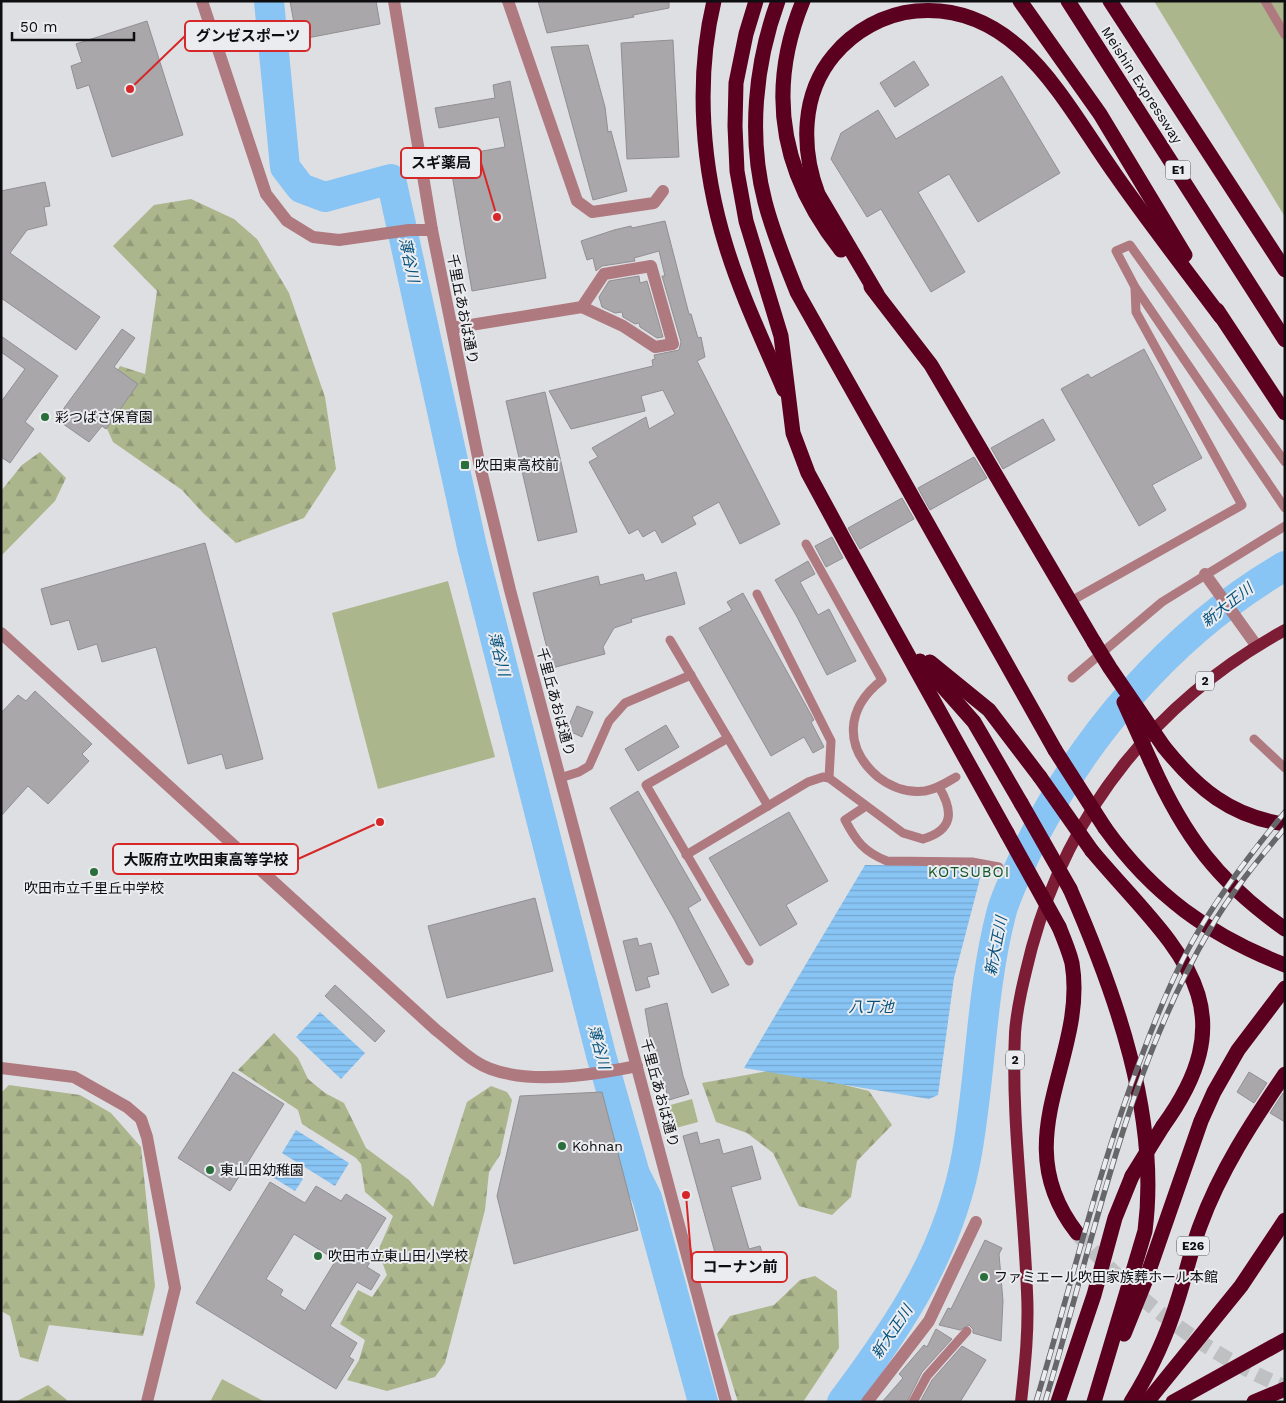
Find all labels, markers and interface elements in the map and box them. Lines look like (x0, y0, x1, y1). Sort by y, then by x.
scale bar (12, 10, 135, 42)
text: 50 m (20, 18, 57, 36)
callout: グンゼスポーツ (185, 21, 310, 51)
street label: Meishin Expressway (1098, 24, 1186, 147)
text: グンゼスポーツ (196, 27, 300, 45)
callout: スギ薬局 (401, 148, 481, 178)
text: スギ薬局 (411, 154, 471, 172)
road number: E1 (1166, 160, 1190, 180)
water label: 薄谷川 (396, 236, 423, 286)
street label: 千里丘あおば通り (444, 253, 482, 365)
place label: 彩つばさ保育園 (55, 409, 153, 425)
marker: 彩つばさ保育園 (39, 411, 51, 423)
place label: 吹田東高校前 (475, 457, 559, 473)
marker: 吹田東高校前 (459, 459, 471, 471)
water label: 新大正川 (1198, 578, 1258, 631)
water label: 薄谷川 (485, 630, 514, 680)
street label: 千里丘あおば通り (534, 646, 578, 758)
road number: 2 (1196, 671, 1214, 690)
callout: 大阪府立吹田東高等学校 (113, 844, 298, 874)
text: 大阪府立吹田東高等学校 (123, 851, 289, 869)
district label: KOTSUBOI (928, 863, 1010, 881)
marker: 吹田市立千里丘中学校 (88, 866, 100, 878)
place label: 吹田市立千里丘中学校 (24, 880, 164, 896)
water label: 新大正川 (981, 913, 1011, 977)
water label: 八丁池 (848, 998, 895, 1016)
water label: 薄谷川 (584, 1023, 614, 1073)
street label: 千里丘あおば通り (638, 1037, 682, 1149)
road number: 2 (1006, 1050, 1024, 1070)
place label: Kohnan (572, 1138, 623, 1154)
marker: Kohnan (556, 1140, 568, 1152)
place label: 東山田幼稚園 (220, 1162, 304, 1178)
marker: 東山田幼稚園 (204, 1164, 216, 1176)
road number: E26 (1177, 1236, 1209, 1256)
place label: 吹田市立東山田小学校 (328, 1248, 468, 1264)
marker: 吹田市立東山田小学校 (312, 1250, 324, 1262)
callout: コーナン前 (692, 1252, 787, 1282)
text: コーナン前 (702, 1258, 778, 1276)
place label: ファミエール吹田家族葬ホール本館 (994, 1269, 1218, 1285)
marker: ファミエール吹田家族葬ホール本館 (978, 1271, 990, 1283)
water label: 新大正川 (868, 1300, 917, 1362)

